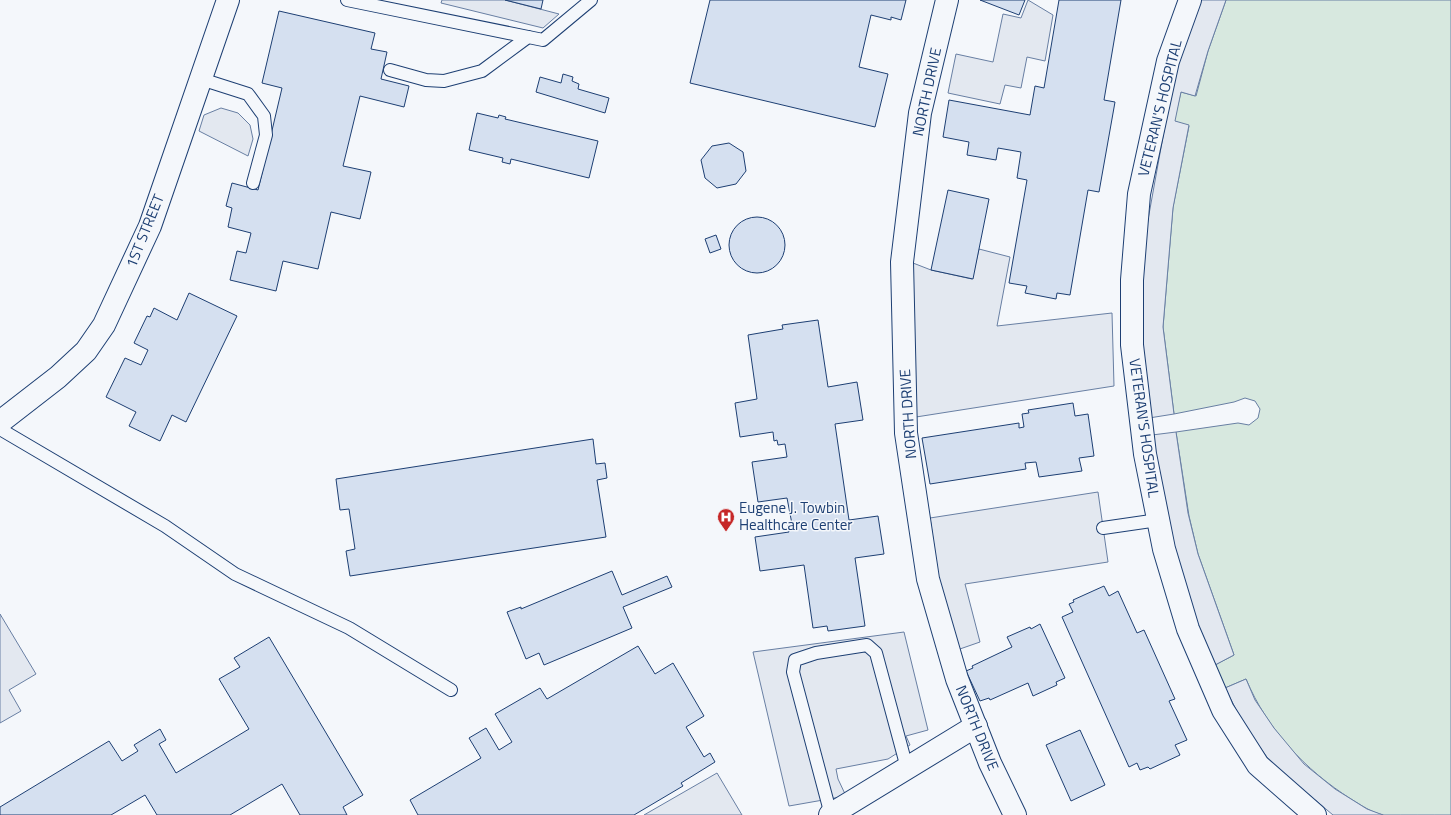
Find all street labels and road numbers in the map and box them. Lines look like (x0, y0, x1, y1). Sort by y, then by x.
street label: VETERAN'S HOSPITAL (1131, 37, 1188, 179)
street label: NORTH DRIVE (906, 45, 947, 138)
street label: 1ST STREET (119, 190, 170, 271)
street label: VETERAN'S HOSPITAL (1123, 357, 1166, 499)
street label: NORTH DRIVE (893, 368, 922, 460)
street label: NORTH DRIVE (950, 682, 1005, 774)

